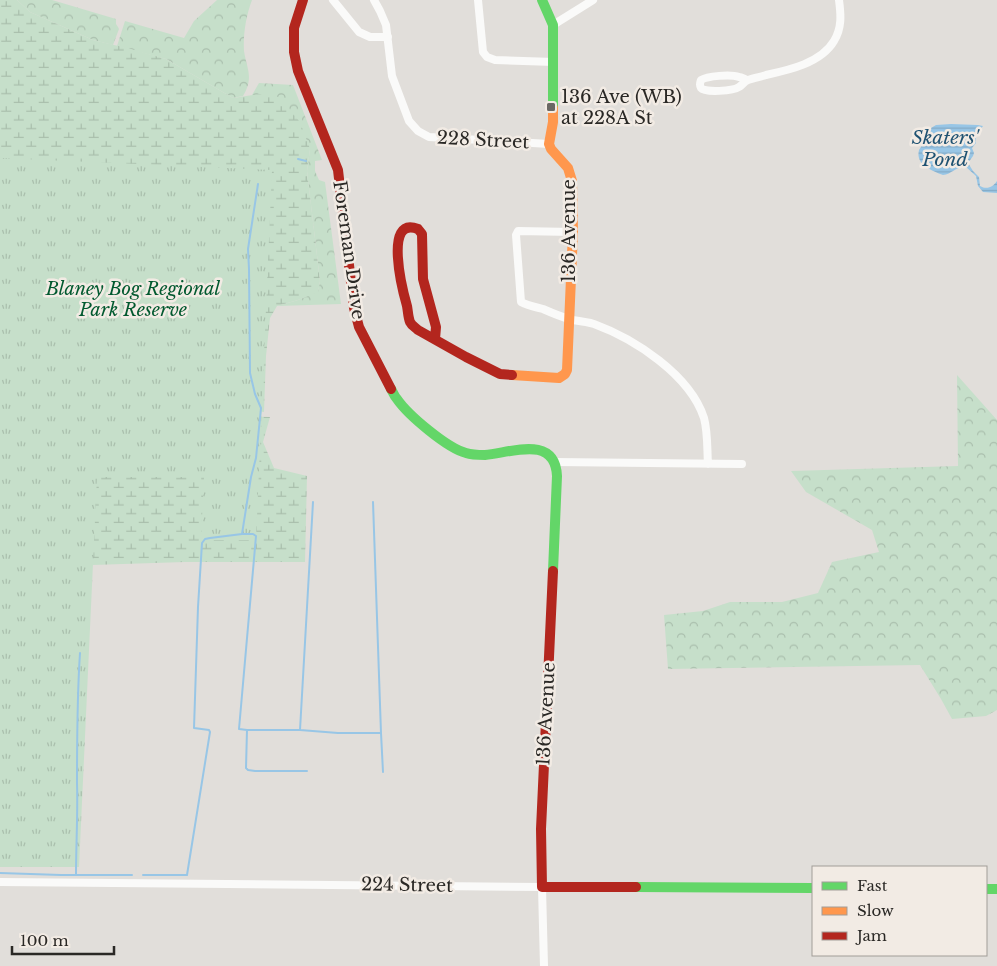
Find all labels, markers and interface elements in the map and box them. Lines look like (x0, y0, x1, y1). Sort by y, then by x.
place label: 136 Ave (WB) at 228A St (561, 86, 682, 129)
marker: 136 Ave (WB) at 228A St (545, 101, 557, 113)
water label: Skaters' Pond (912, 126, 981, 171)
street label: 228 Street (436, 127, 530, 153)
street label: Foreman Drive (328, 179, 370, 321)
street label: 136 Avenue (558, 179, 580, 283)
park label: Blaney Bog Regional Park Reserve (45, 278, 220, 321)
street label: 136 Avenue (532, 662, 560, 766)
legend (812, 866, 987, 956)
street label: 224 Street (361, 873, 453, 897)
text: Fast (857, 876, 888, 895)
text: Slow (857, 901, 894, 920)
scale bar (12, 924, 115, 956)
text: Jam (855, 926, 887, 945)
text: 100 m (20, 931, 69, 950)

